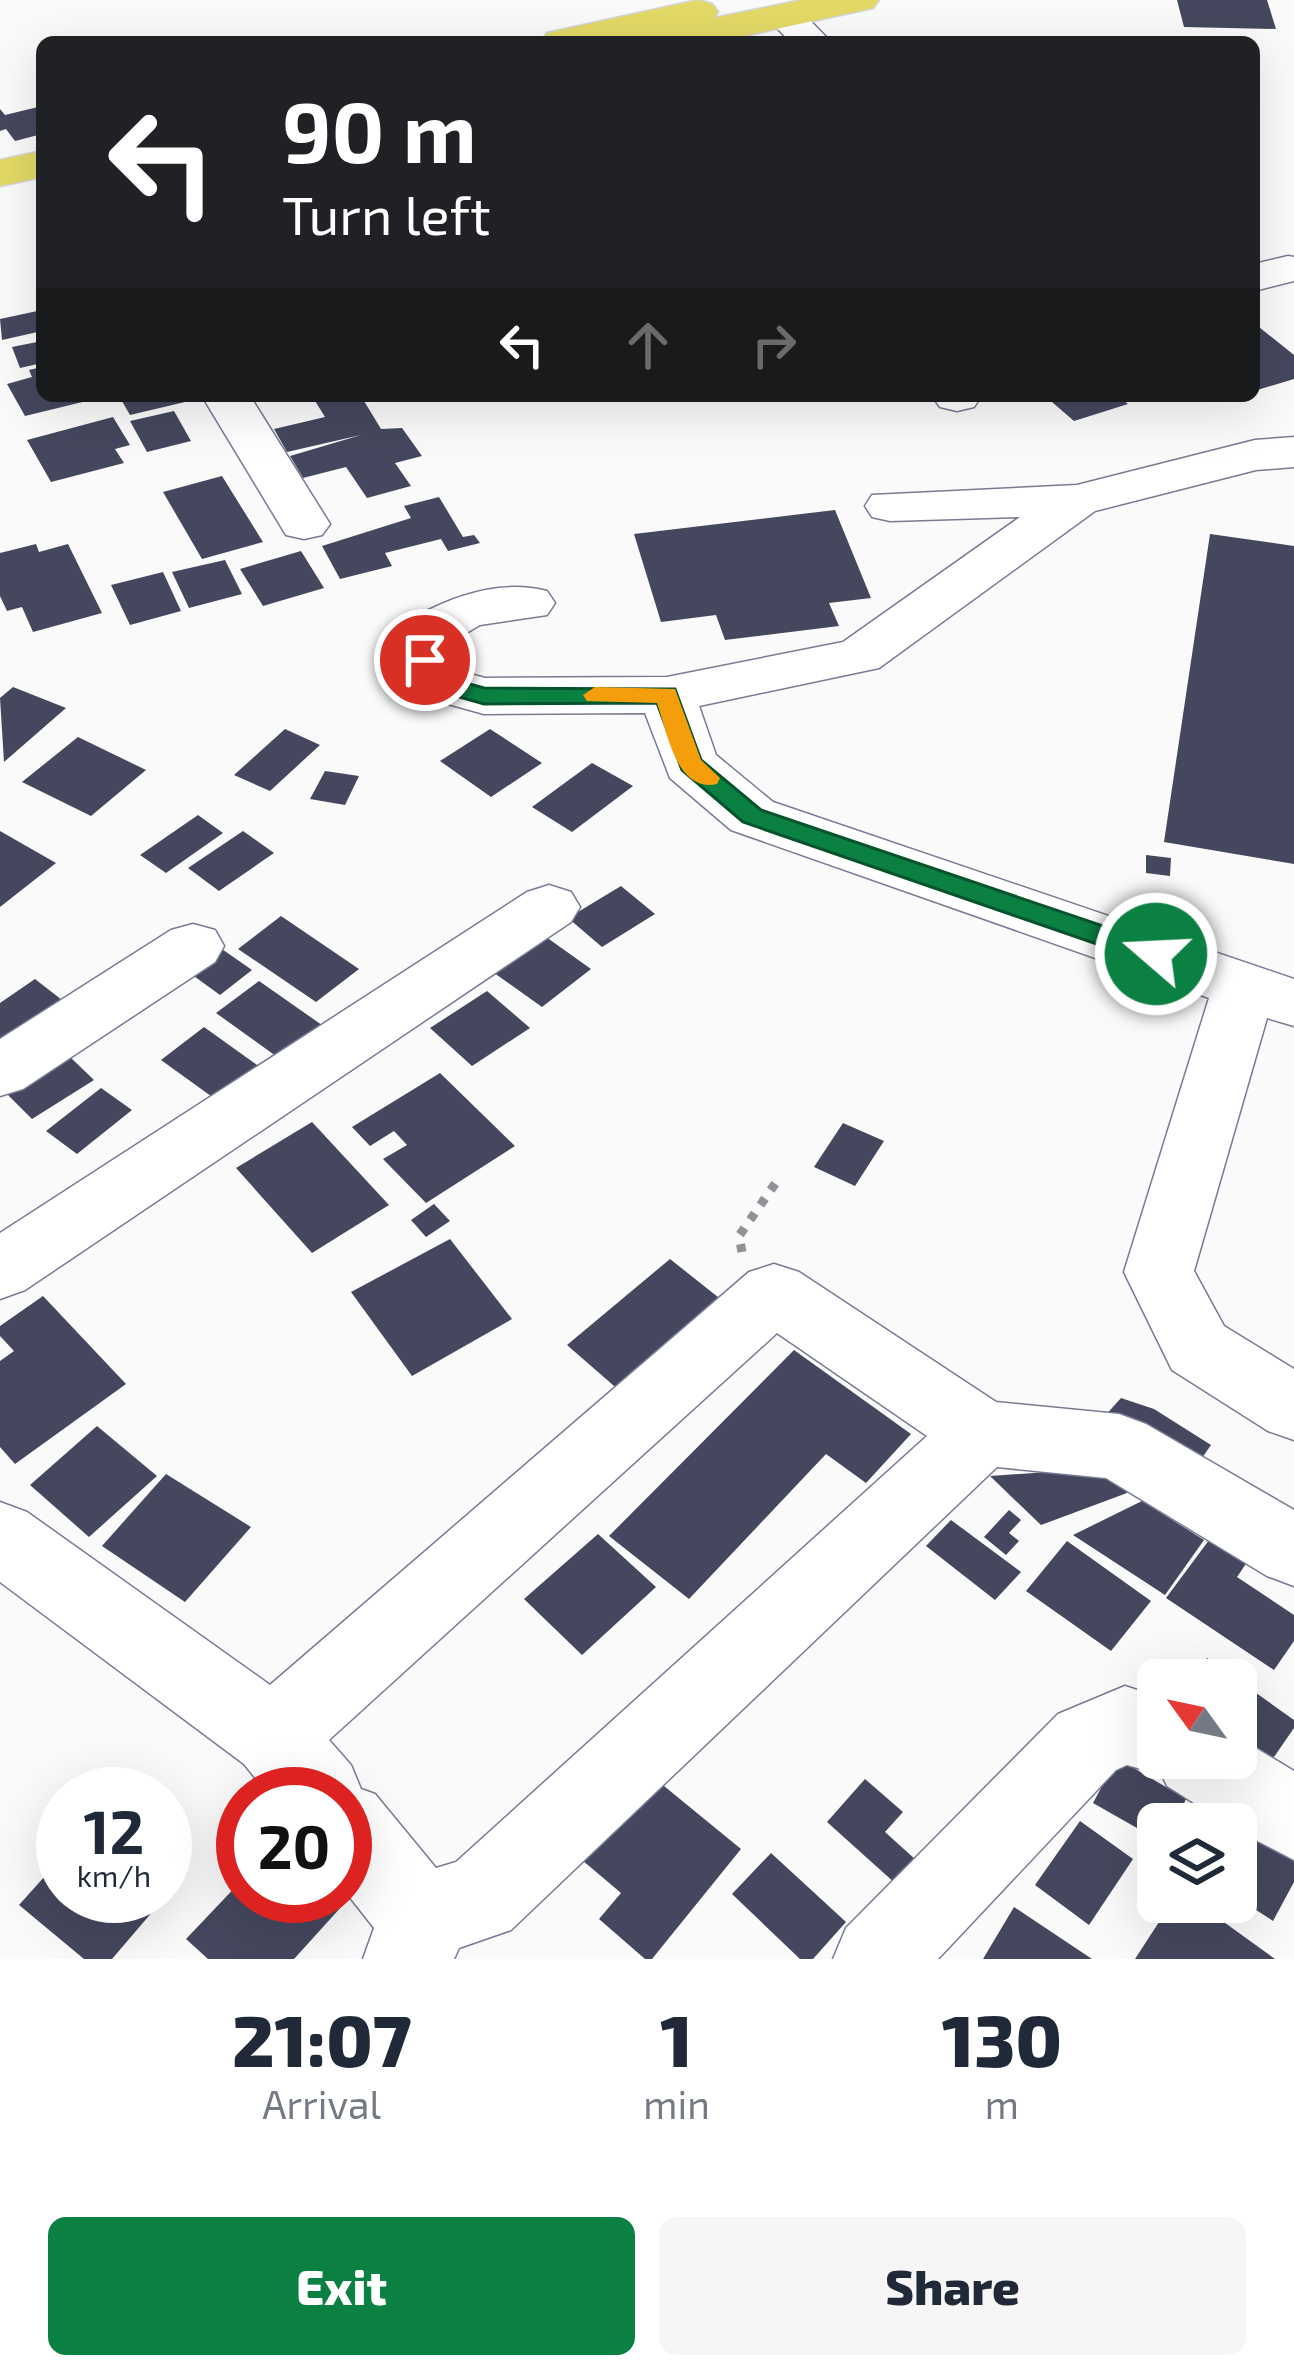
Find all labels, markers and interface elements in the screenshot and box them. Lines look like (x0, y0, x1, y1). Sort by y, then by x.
text: 90 m (282, 79, 477, 180)
icon: left (84, 84, 240, 240)
text: Turn left (282, 181, 491, 246)
icon: left (489, 312, 555, 378)
icon: ahead (615, 312, 681, 378)
icon: right (741, 312, 807, 378)
pin (374, 609, 476, 711)
icon: arrive (392, 627, 458, 693)
position arrow (1093, 891, 1219, 1017)
north arrow (1137, 1659, 1257, 1779)
map controls (1137, 1659, 1257, 1923)
speed limit sign: 20 (216, 1767, 372, 1923)
text: 12 (84, 1794, 144, 1866)
button: layers (1137, 1803, 1257, 1923)
text: km/h (77, 1857, 151, 1893)
text: 21:07 (232, 1995, 411, 2081)
text: 1 (660, 1995, 693, 2081)
text: 130 (942, 1995, 1062, 2081)
text: Arrival (262, 2080, 381, 2127)
text: min (643, 2080, 710, 2127)
text: m (985, 2080, 1019, 2127)
button: Exit (48, 2217, 635, 2355)
button: Share (659, 2217, 1246, 2355)

